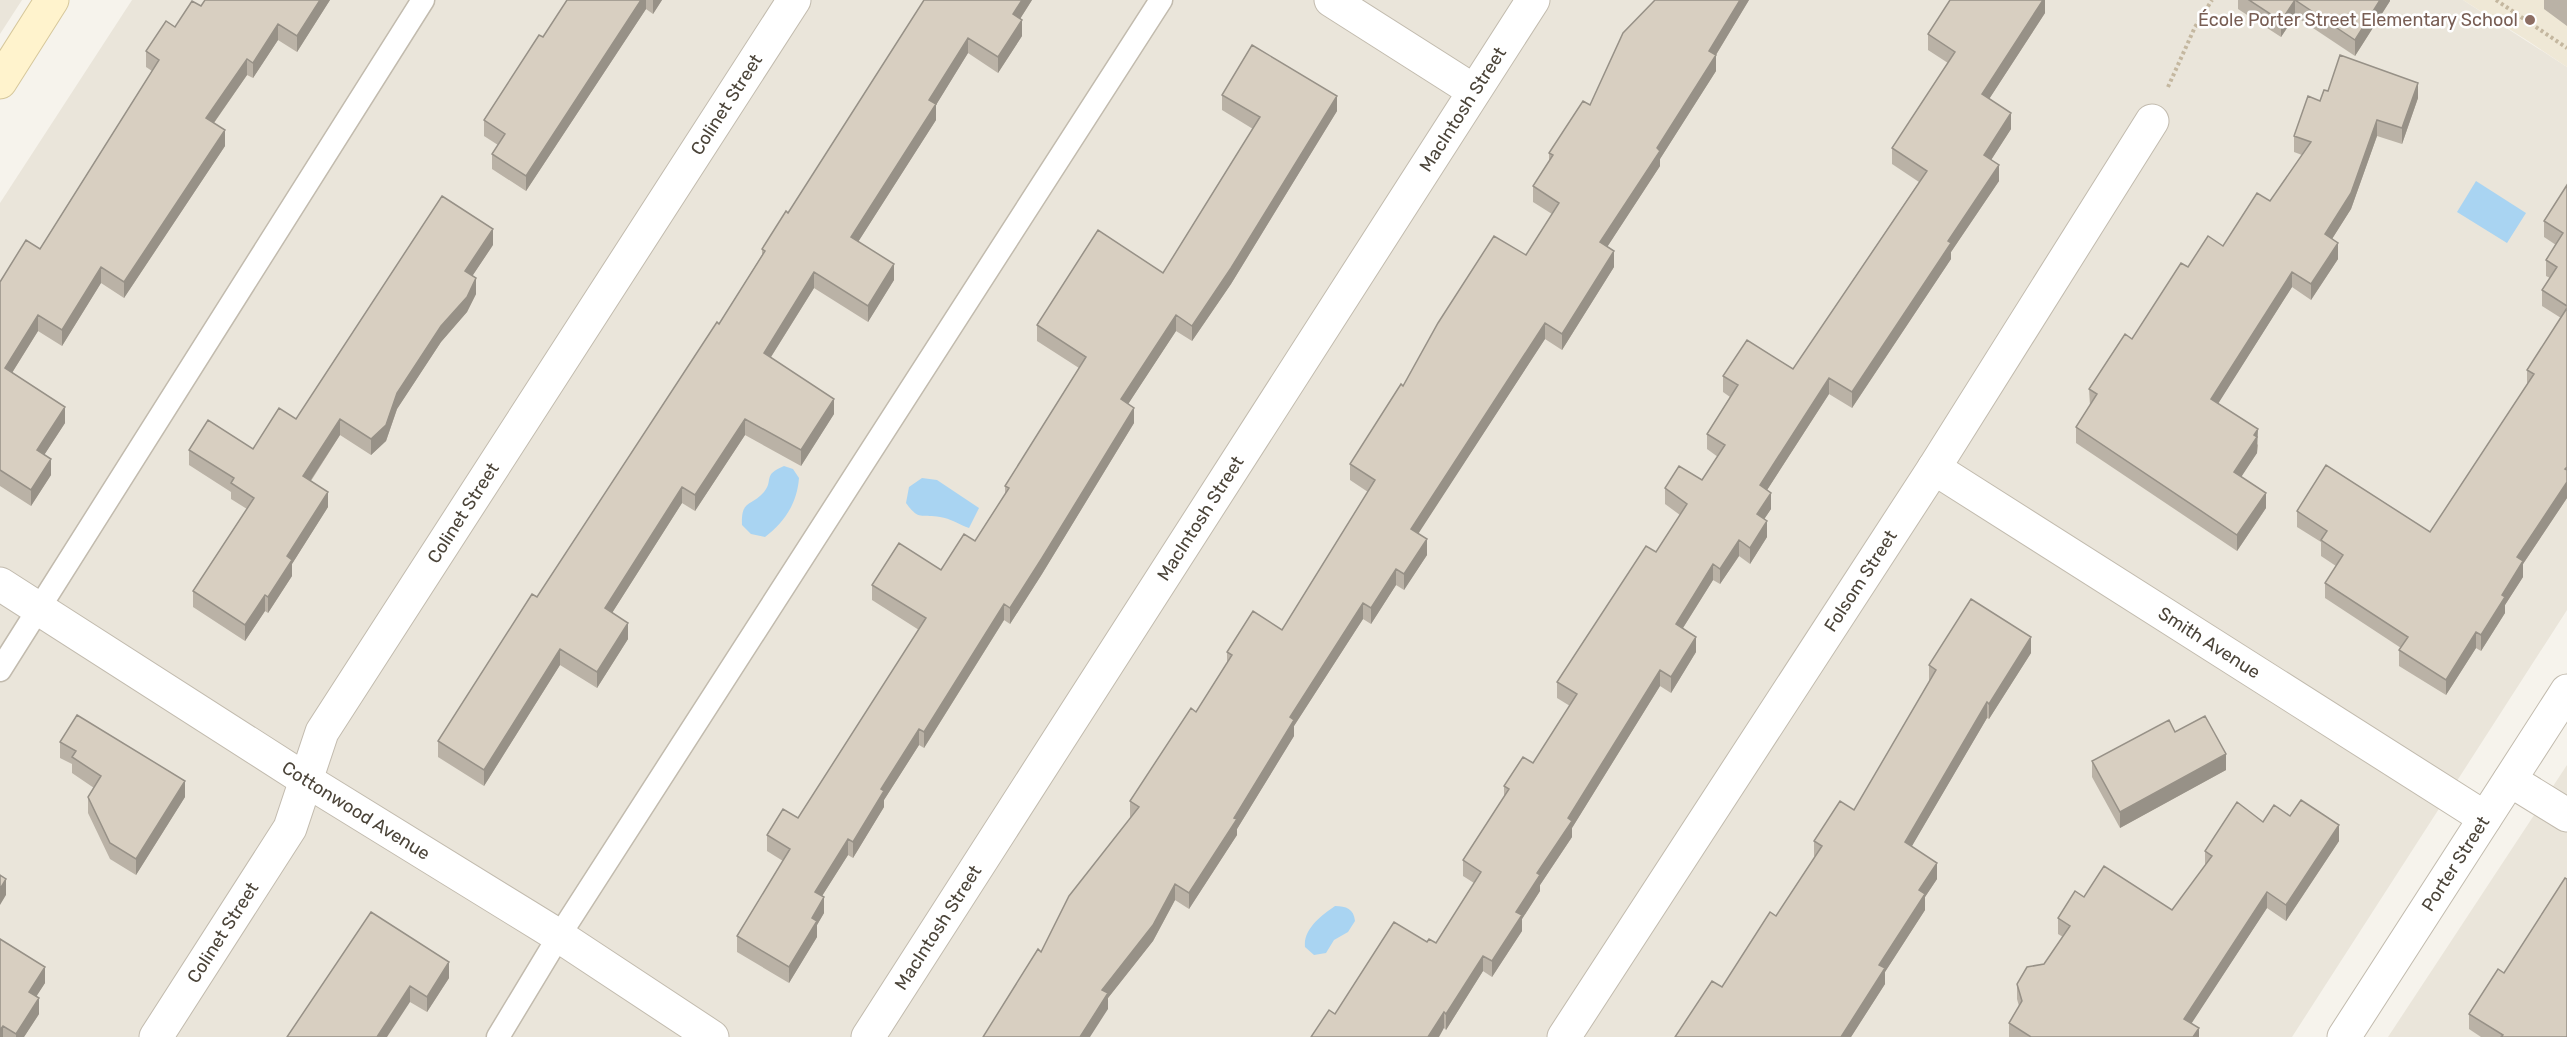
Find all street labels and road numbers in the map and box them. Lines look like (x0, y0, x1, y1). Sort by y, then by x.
street label: MacIntosh Street (1415, 43, 1511, 176)
street label: Colinet Street (686, 50, 767, 159)
street label: MacIntosh Street (1152, 452, 1249, 585)
street label: Colinet Street (423, 458, 504, 568)
street label: Folsom Street (1819, 526, 1902, 636)
street label: Smith Avenue (2154, 602, 2264, 683)
street label: Cottonwood Avenue (278, 756, 434, 865)
street label: Porter Street (2417, 812, 2494, 915)
street label: MacIntosh Street (890, 861, 986, 994)
street label: Colinet Street (182, 878, 263, 987)

